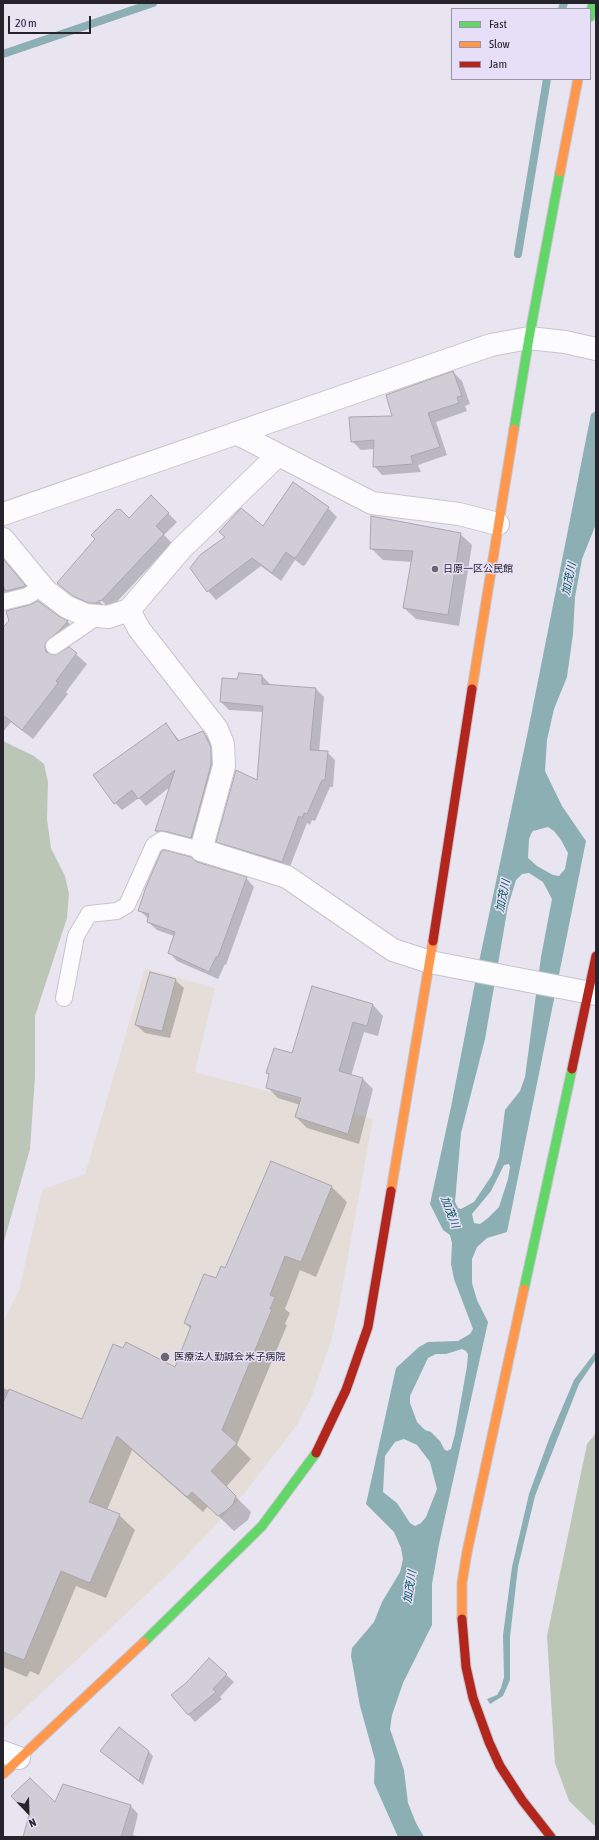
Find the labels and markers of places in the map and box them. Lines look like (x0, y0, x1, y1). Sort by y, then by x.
place label: 日原一区公民館 (443, 563, 513, 575)
marker: 日原一区公民館 (430, 564, 440, 574)
marker: 医療法人勤誠会 米子病院 (159, 1351, 171, 1363)
place label: 医療法人勤誠会 米子病院 (174, 1351, 285, 1363)

